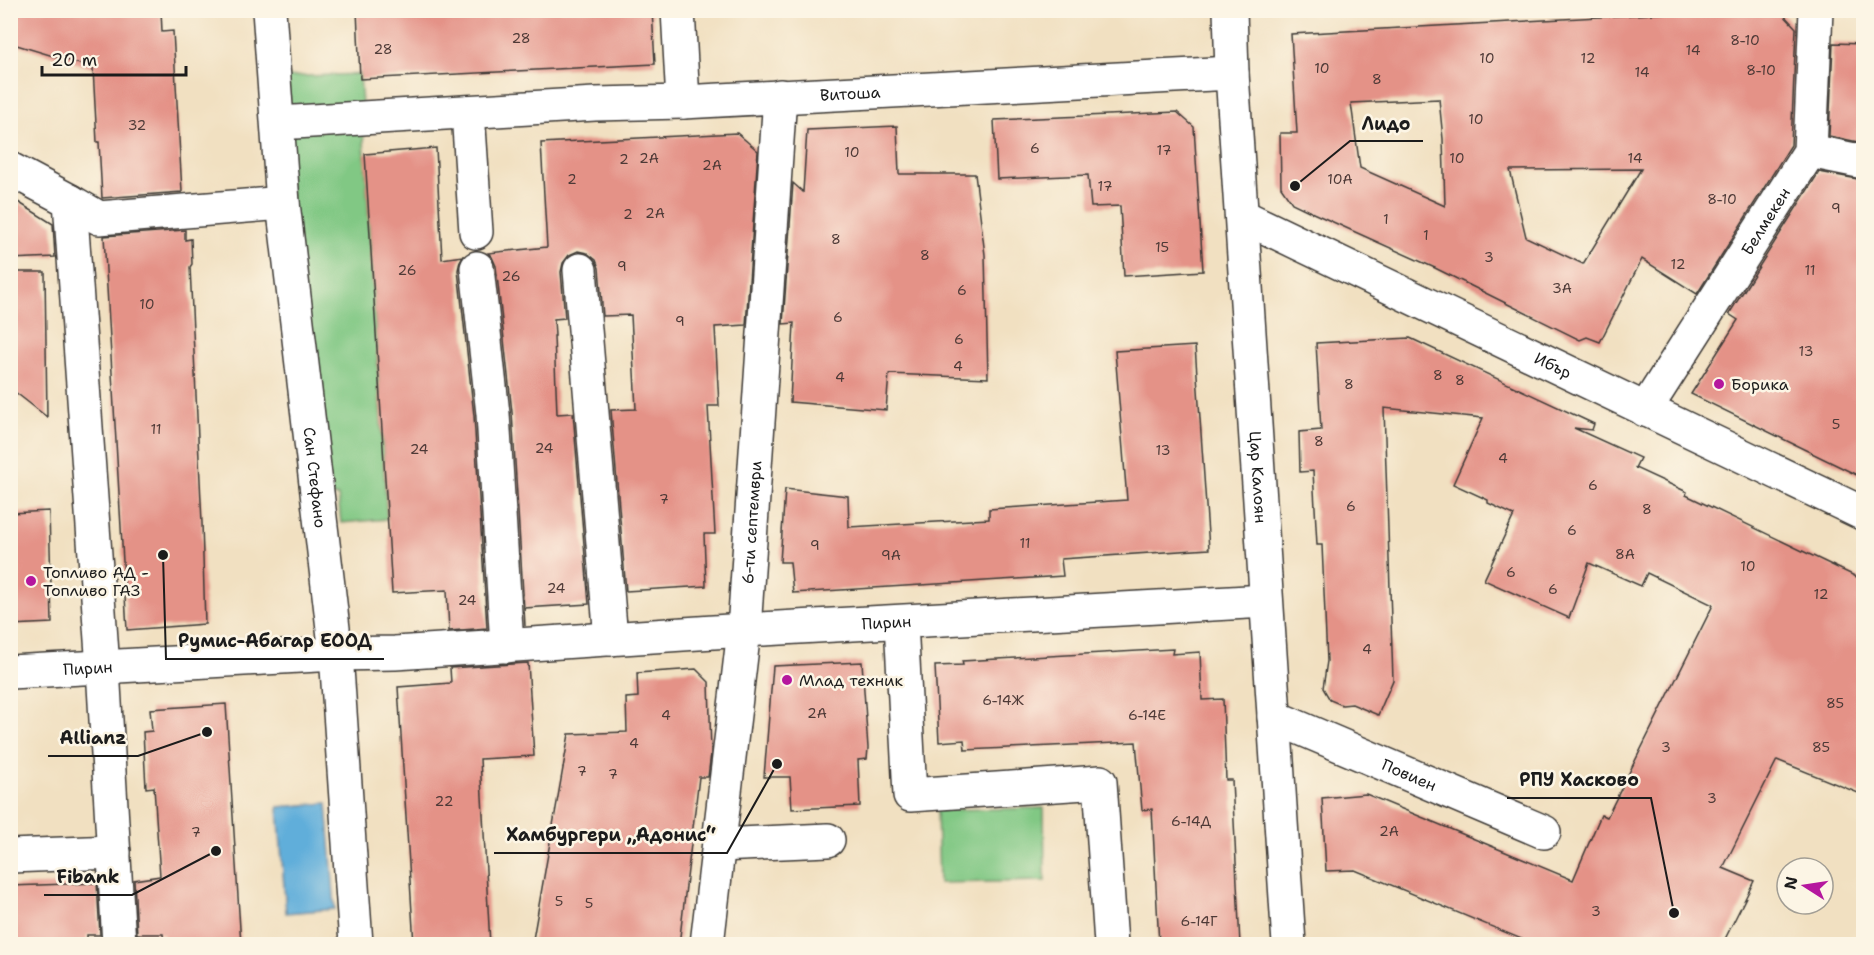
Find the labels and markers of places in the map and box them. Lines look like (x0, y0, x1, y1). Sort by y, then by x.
callout: Лидо (1350, 105, 1423, 141)
place label: Борика (1731, 374, 1789, 395)
marker: Борика (1712, 377, 1726, 391)
place label: Топливо АД - Топливо ГАЗ (43, 562, 149, 601)
marker: Топливо АД - Топливо ГАЗ (24, 574, 38, 588)
callout: Румис-Абагар ЕООД (166, 623, 384, 659)
place label: Млад техник (799, 670, 903, 691)
marker: Млад техник (780, 673, 794, 687)
callout: Allianz (48, 720, 138, 756)
callout: РПУ Хасково (1507, 762, 1651, 798)
callout: Хамбургери „Адонис“ (494, 817, 727, 853)
callout: Fibank (44, 859, 132, 895)

